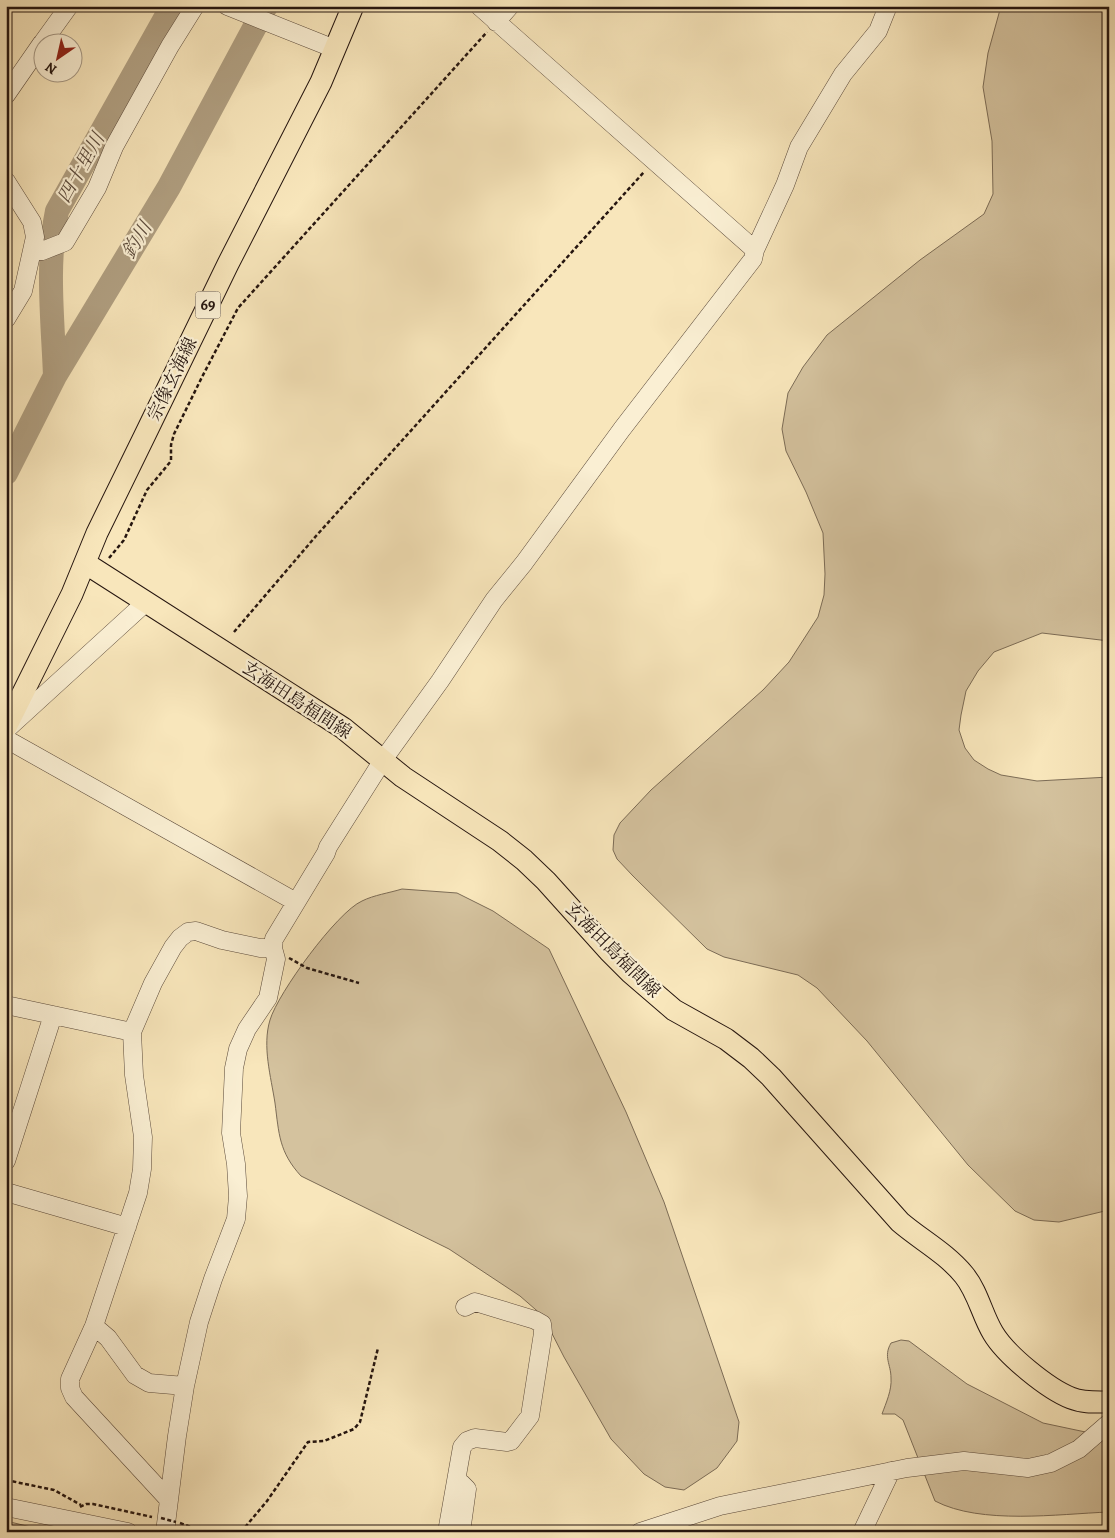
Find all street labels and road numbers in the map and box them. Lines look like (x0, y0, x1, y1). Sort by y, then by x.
road number: 69 (196, 292, 220, 318)
street label: 宗像玄海線 (141, 333, 203, 425)
street label: 玄海田島福間線 (238, 656, 356, 744)
street label: 玄海田島福間線 (560, 897, 666, 1003)

